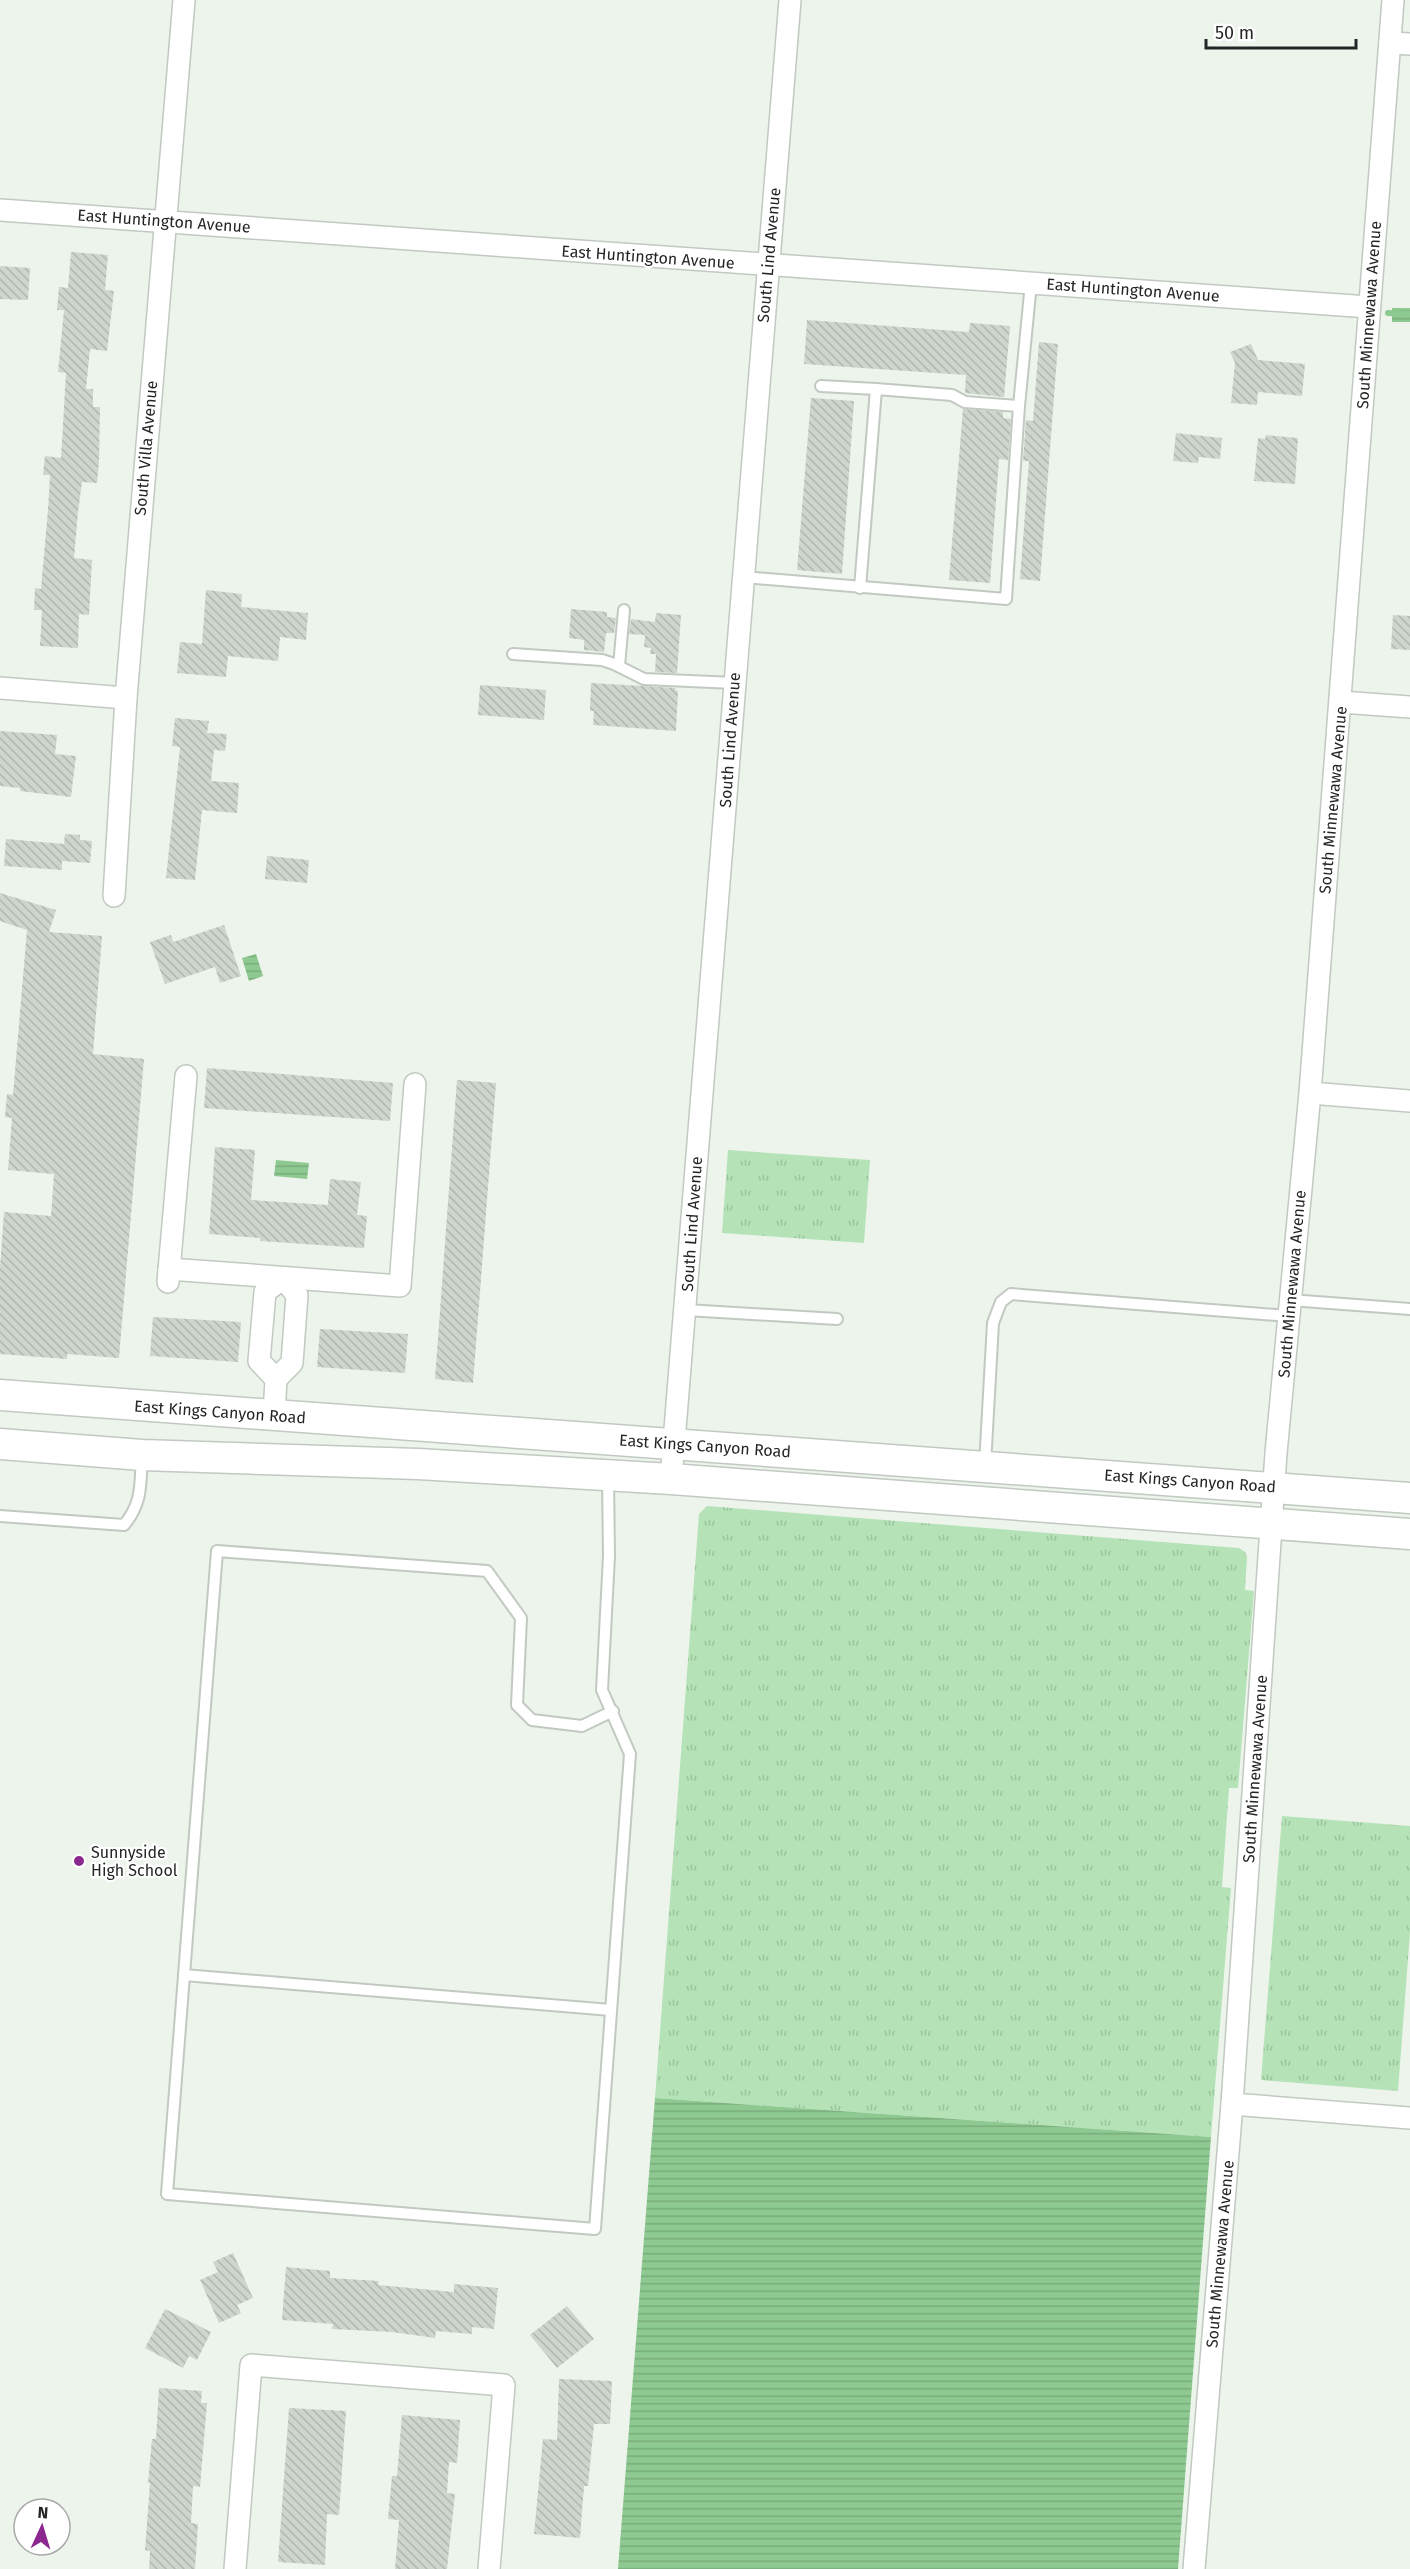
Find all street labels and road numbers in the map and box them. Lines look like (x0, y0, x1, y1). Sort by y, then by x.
street label: South Lind Avenue (754, 187, 784, 323)
street label: East Huntington Avenue (77, 205, 251, 237)
street label: South Minnewawa Avenue (1353, 220, 1385, 410)
street label: East Huntington Avenue (561, 241, 735, 273)
street label: East Huntington Avenue (1046, 274, 1220, 306)
street label: South Villa Avenue (131, 380, 161, 516)
street label: South Lind Avenue (716, 672, 744, 808)
street label: South Minnewawa Avenue (1315, 705, 1351, 895)
street label: South Lind Avenue (678, 1156, 706, 1292)
street label: South Minnewawa Avenue (1274, 1189, 1310, 1379)
street label: East Kings Canyon Road (134, 1397, 306, 1427)
street label: East Kings Canyon Road (619, 1431, 791, 1461)
street label: East Kings Canyon Road (1104, 1466, 1276, 1496)
street label: South Minnewawa Avenue (1239, 1674, 1271, 1864)
street label: South Minnewawa Avenue (1202, 2159, 1238, 2349)

